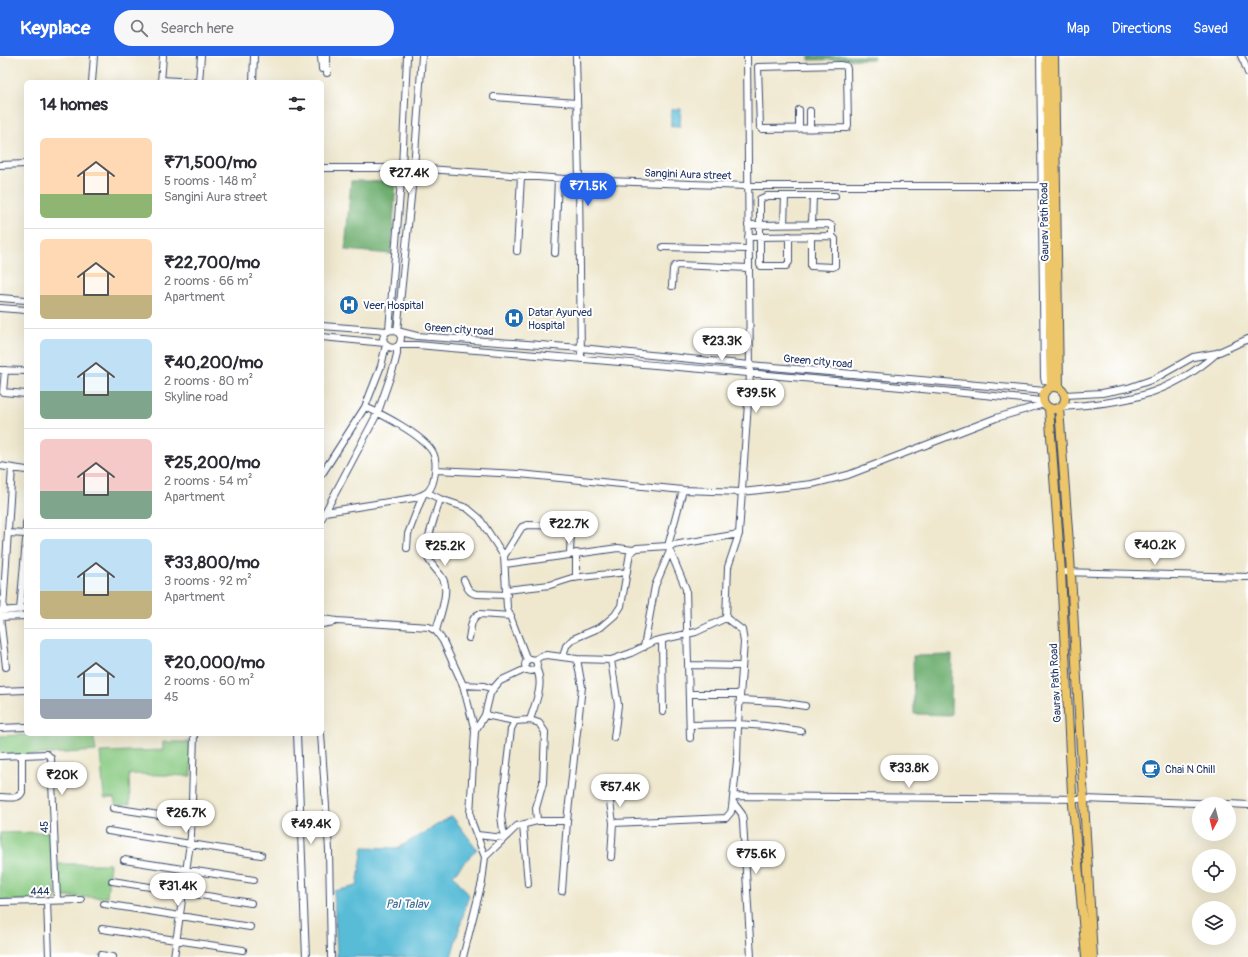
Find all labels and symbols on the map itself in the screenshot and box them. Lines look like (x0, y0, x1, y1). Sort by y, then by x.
pin: ₹27.4K (376, 160, 442, 194)
street label: Sangini Aura street (644, 166, 732, 183)
pin: ₹71.5K (555, 173, 621, 207)
street label: Gaurav Path Road (1037, 182, 1052, 262)
hospital icon: Veer Hospital (338, 294, 360, 316)
place label: Veer Hospital (363, 299, 424, 312)
place label: Datar Ayurved Hospital (528, 306, 592, 332)
hospital icon: Datar Ayurved Hospital (503, 307, 525, 329)
street label: Green city road (424, 321, 494, 338)
pin: ₹23.3K (689, 328, 755, 362)
street label: Green city road (783, 352, 853, 371)
pin: ₹39.5K (723, 380, 789, 414)
pin: ₹22.7K (536, 511, 602, 545)
pin: ₹40.2K (1122, 532, 1188, 566)
pin: ₹25.2K (412, 533, 478, 567)
street label: Gaurav Path Road (1047, 643, 1064, 723)
pin: ₹33.8K (876, 755, 942, 789)
cafe icon: Chai N Chill (1140, 758, 1162, 780)
pin: ₹20K (38, 762, 86, 796)
place label: Chai N Chill (1165, 763, 1215, 776)
pin: ₹57.4K (587, 774, 653, 808)
north arrow (1192, 797, 1236, 841)
pin: ₹26.7K (153, 800, 219, 834)
pin: ₹49.4K (278, 811, 344, 845)
street label: 45 (38, 821, 51, 833)
pin: ₹75.6K (723, 841, 789, 875)
pin: ₹31.4K (145, 873, 211, 907)
street label: 444 (30, 885, 50, 898)
water label: Pal Talav (386, 897, 430, 912)

